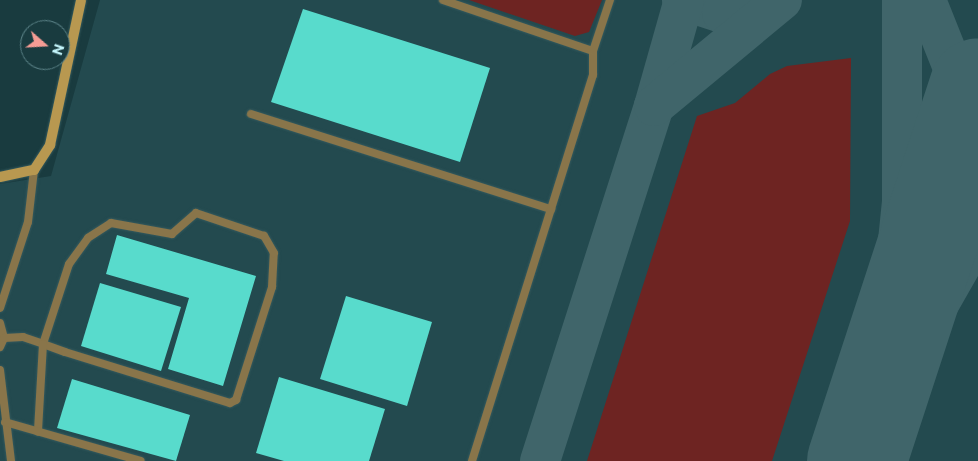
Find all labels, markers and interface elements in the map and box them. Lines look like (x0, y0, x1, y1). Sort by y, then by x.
north arrow (20, 20, 70, 70)
text: N (49, 42, 68, 57)

